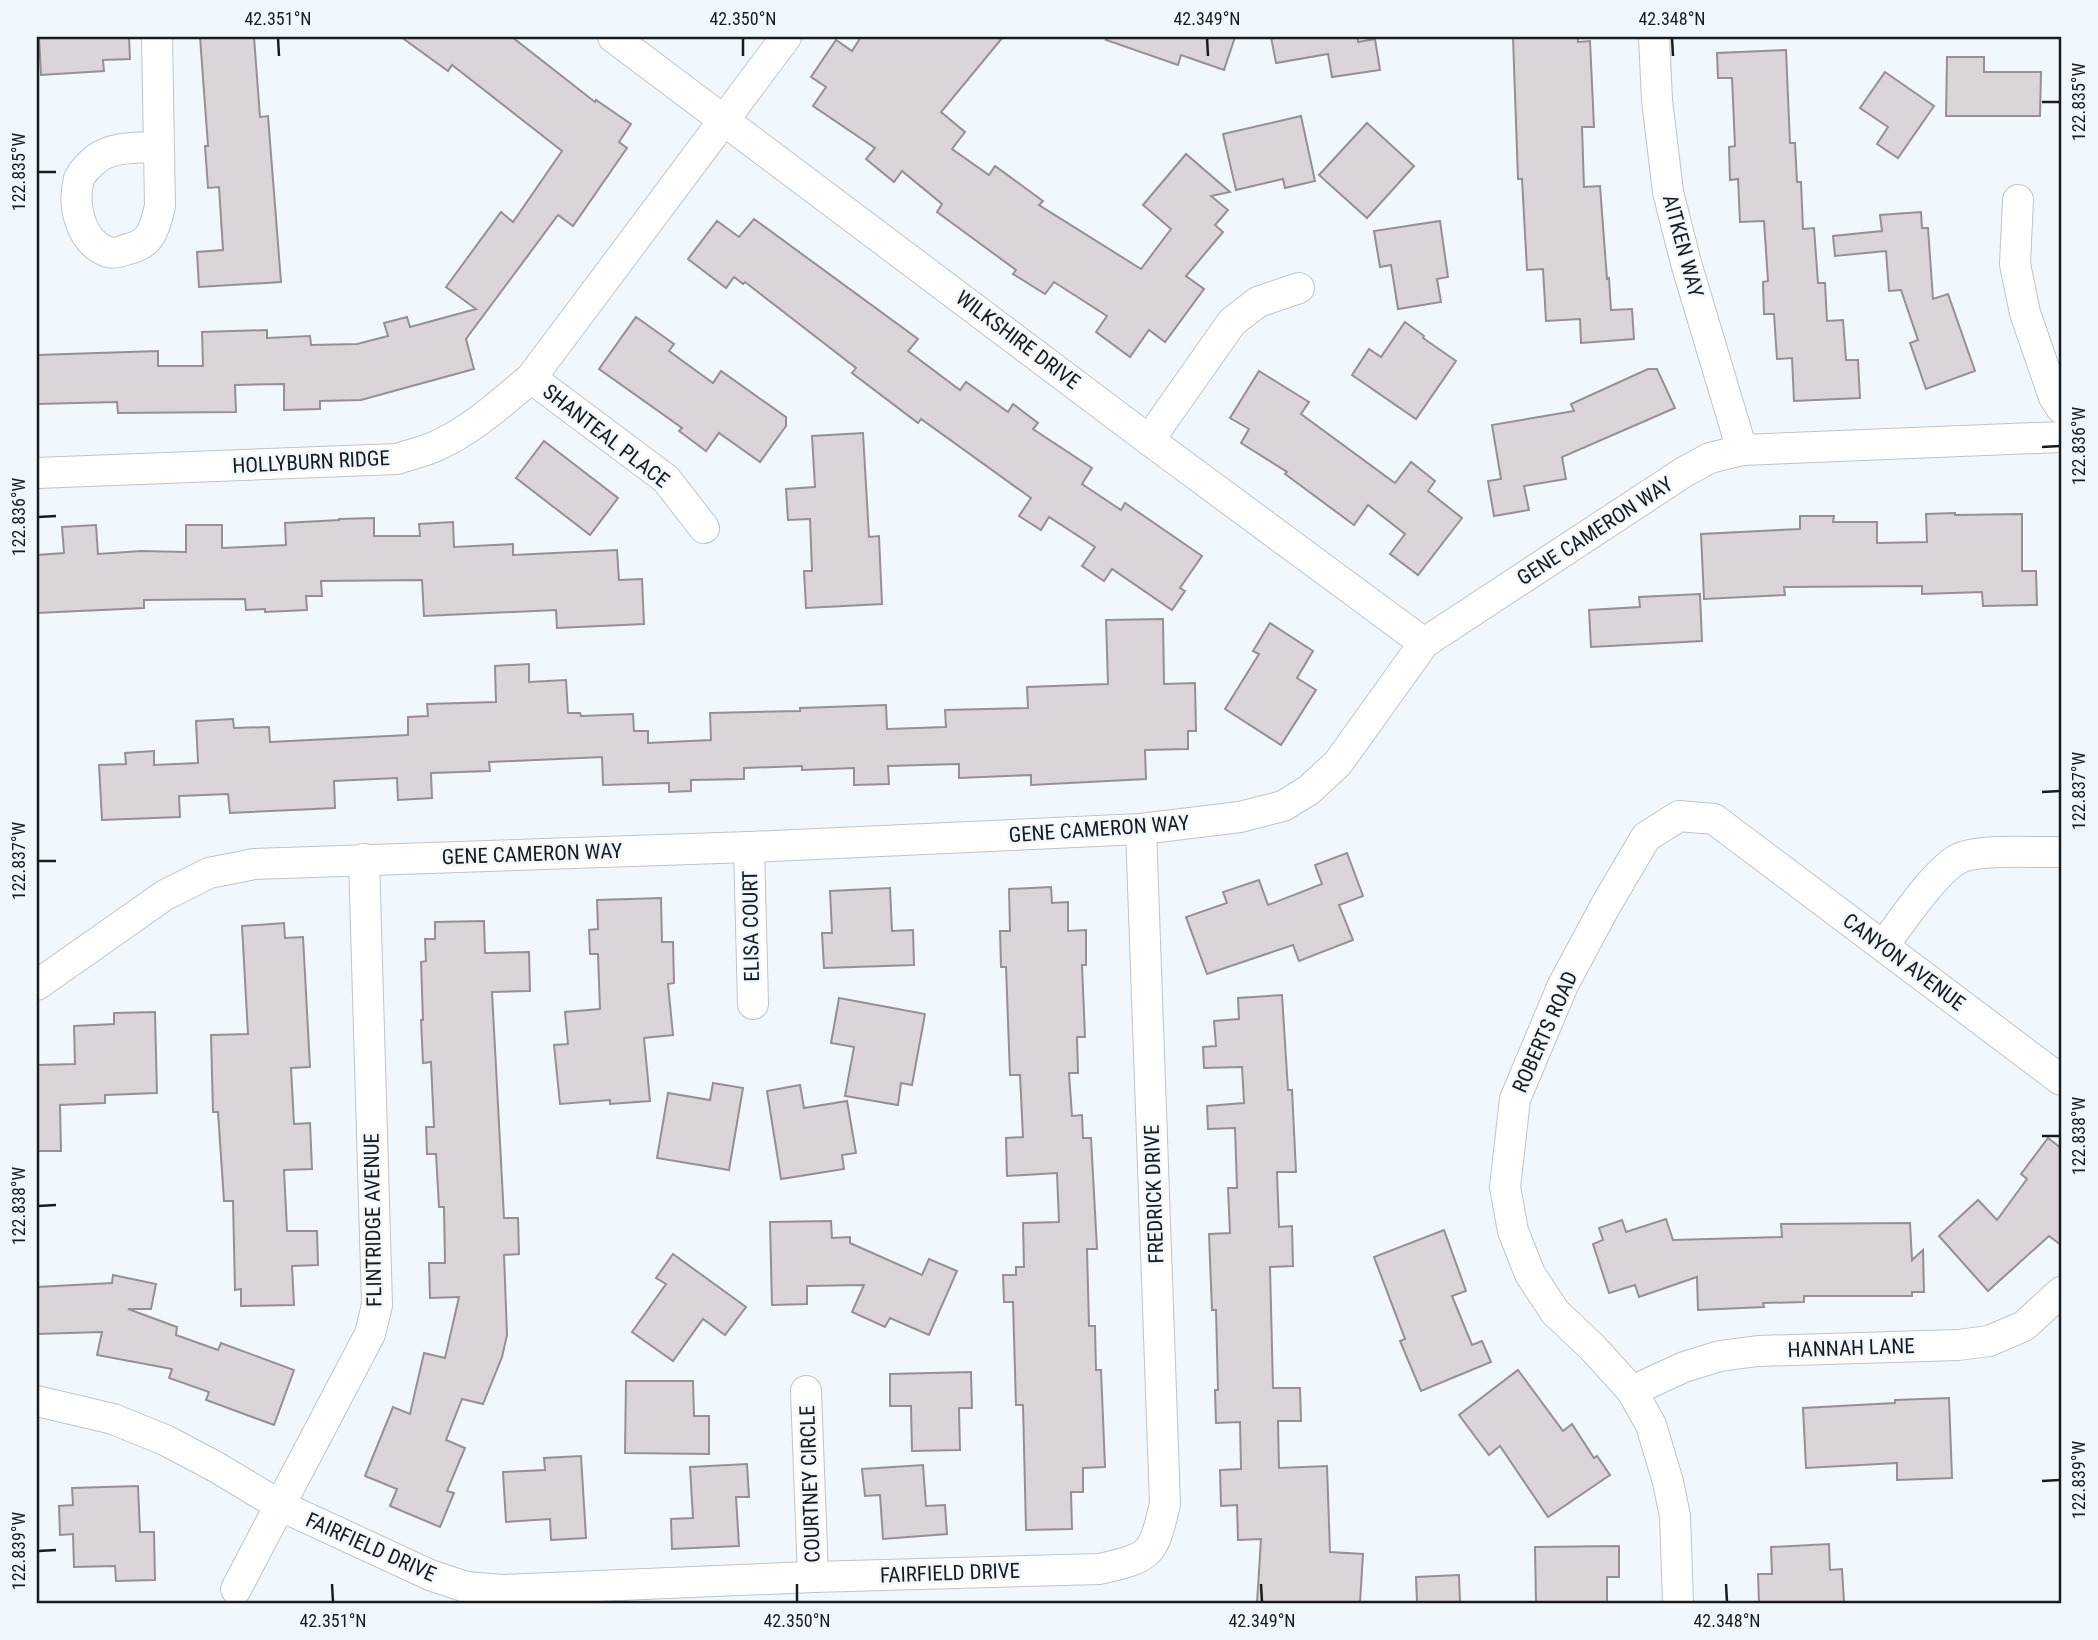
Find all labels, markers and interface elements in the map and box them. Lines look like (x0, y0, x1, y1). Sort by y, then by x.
text: 42.351°N (244, 8, 312, 29)
text: 42.350°N (709, 8, 777, 29)
text: 42.349°N (1173, 8, 1241, 29)
text: 42.348°N (1638, 8, 1706, 29)
text: 122.835°W (2068, 62, 2089, 141)
text: 122.835°W (8, 132, 29, 211)
street label: AITKEN WAY (1658, 192, 1708, 300)
street label: WILKSHIRE DRIVE (951, 286, 1085, 394)
street label: SHANTEAL PLACE (538, 379, 674, 493)
text: 122.836°W (2068, 406, 2089, 485)
street label: HOLLYBURN RIDGE (232, 446, 390, 478)
street label: GENE CAMERON WAY (1513, 472, 1677, 590)
text: 122.836°W (8, 477, 29, 556)
text: 122.837°W (2068, 751, 2089, 830)
street label: GENE CAMERON WAY (1008, 811, 1190, 847)
text: 122.837°W (8, 821, 29, 900)
street label: GENE CAMERON WAY (441, 839, 623, 869)
street label: ELISA COURT (738, 870, 764, 982)
street label: CANYON AVENUE (1838, 908, 1970, 1016)
street label: ROBERTS ROAD (1508, 968, 1582, 1096)
text: 122.838°W (2068, 1096, 2089, 1175)
street label: FREDRICK DRIVE (1140, 1124, 1168, 1264)
street label: FLINTRIDGE AVENUE (359, 1133, 387, 1307)
text: 122.838°W (8, 1166, 29, 1245)
street label: HANNAH LANE (1787, 1334, 1915, 1362)
street label: COURTNEY CIRCLE (795, 1405, 825, 1563)
text: 122.839°W (2068, 1440, 2089, 1519)
street label: FAIRFIELD DRIVE (302, 1508, 440, 1586)
text: 122.839°W (8, 1511, 29, 1590)
street label: FAIRFIELD DRIVE (880, 1559, 1020, 1587)
text: 42.351°N (299, 1610, 367, 1631)
text: 42.350°N (763, 1610, 831, 1631)
text: 42.349°N (1228, 1610, 1296, 1631)
text: 42.348°N (1693, 1610, 1761, 1631)

